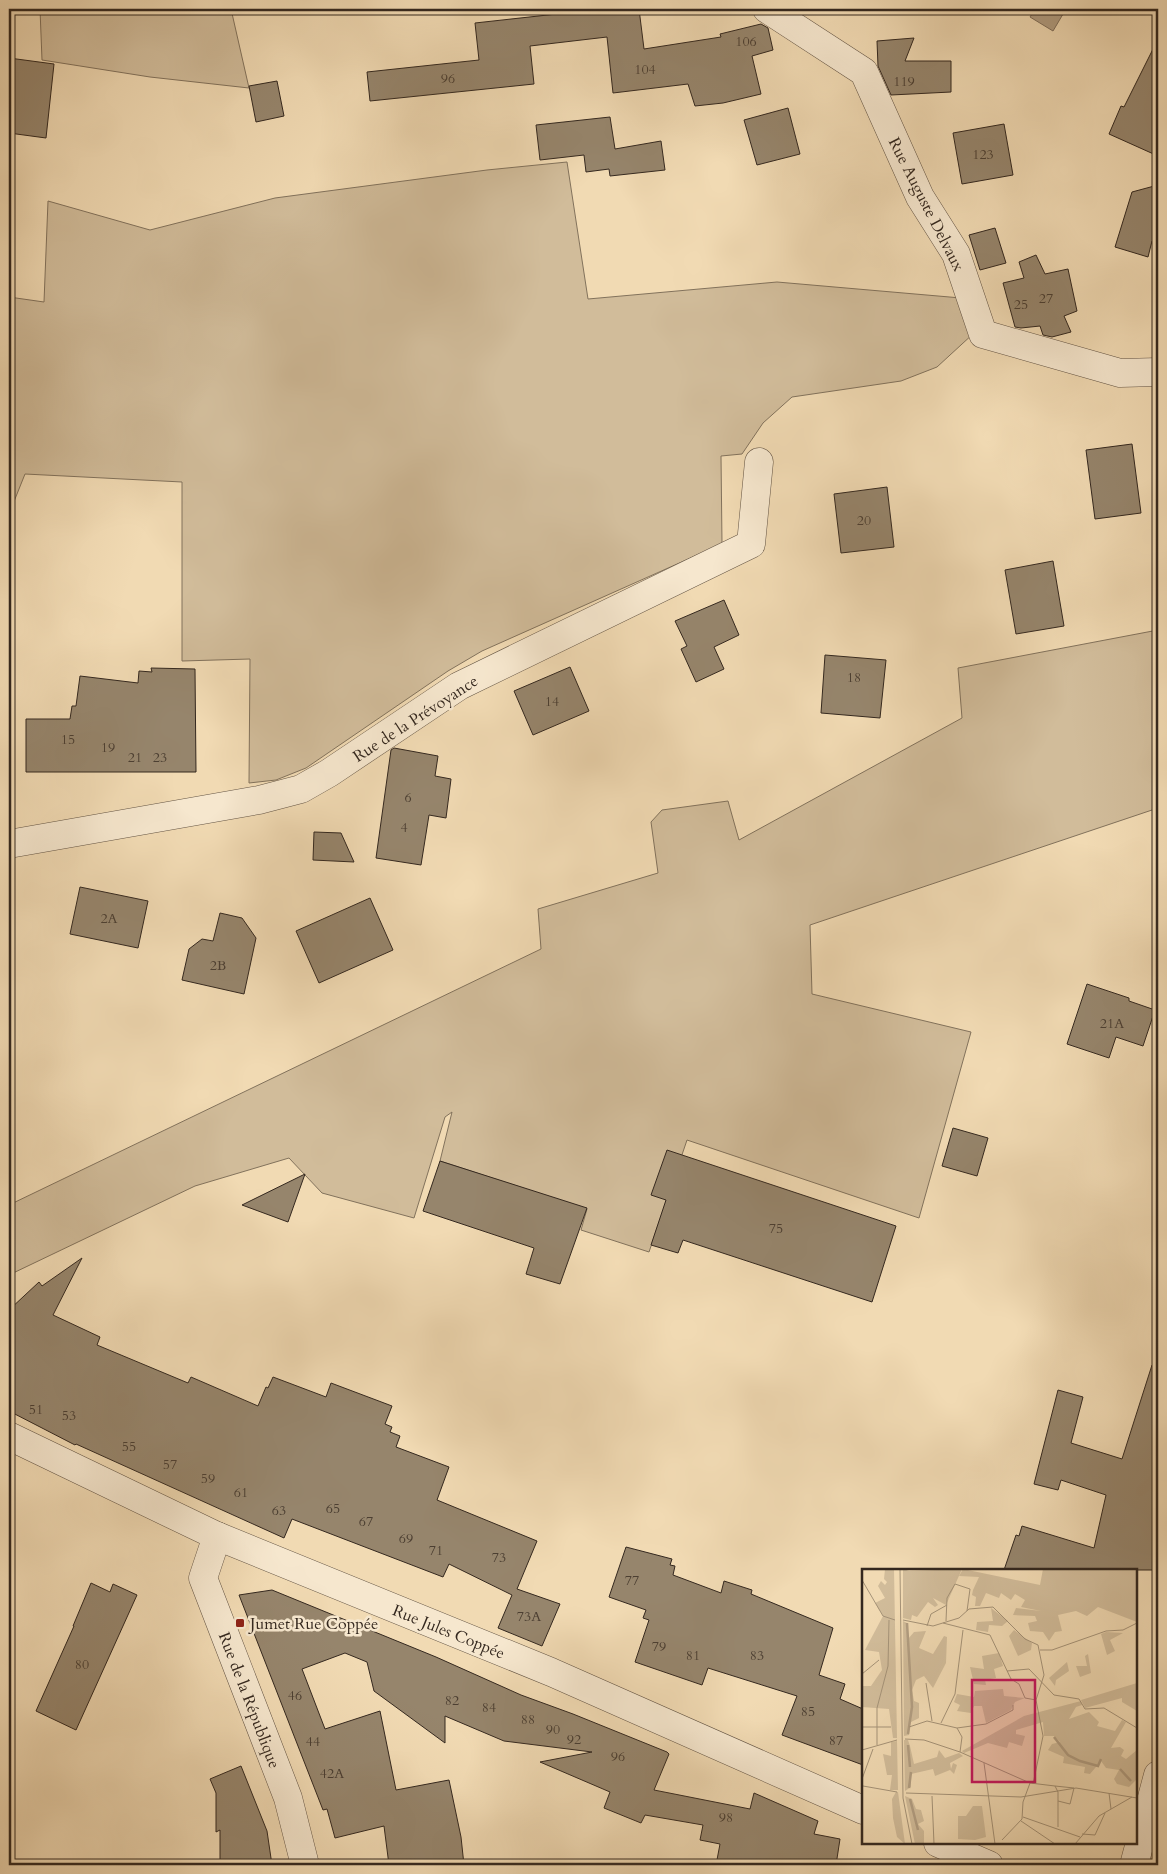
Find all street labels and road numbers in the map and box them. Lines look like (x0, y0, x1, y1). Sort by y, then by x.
street label: Rue Auguste Delvaux (883, 134, 969, 275)
street label: Rue de la Prévoyance (349, 670, 482, 768)
street label: Rue Jules Coppée (389, 1599, 508, 1664)
street label: Rue de la République (213, 1629, 285, 1772)

